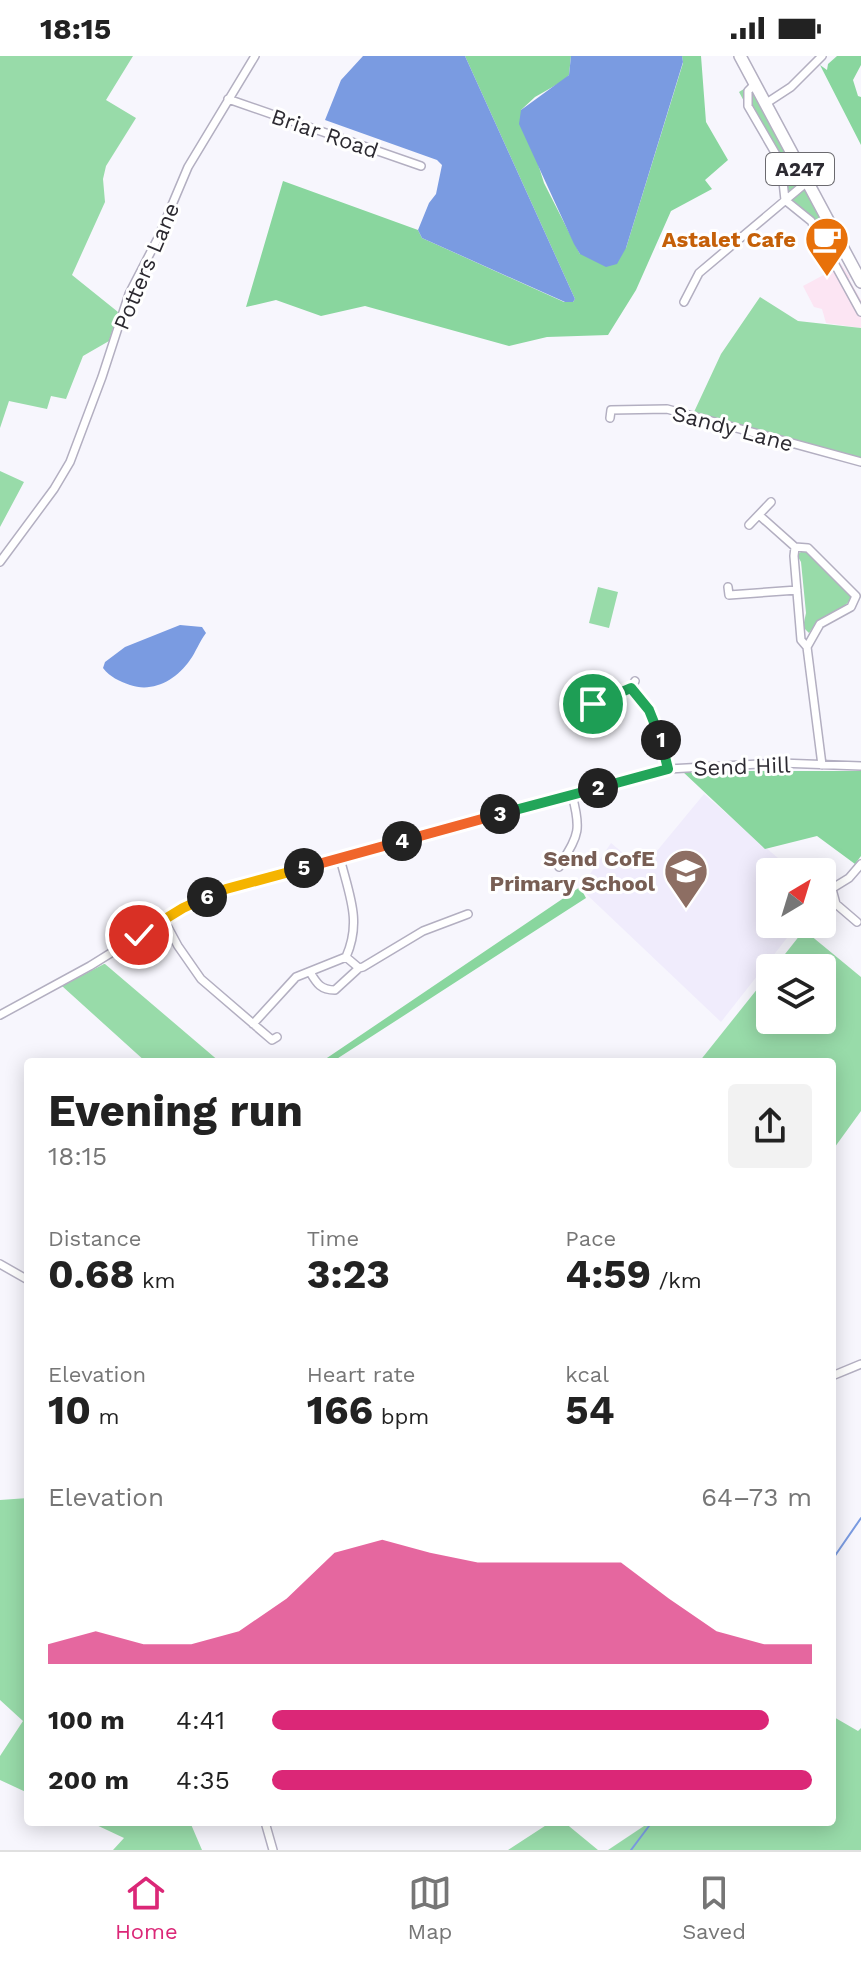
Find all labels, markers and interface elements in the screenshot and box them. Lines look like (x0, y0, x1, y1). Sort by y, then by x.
text: 18:15 (40, 11, 111, 46)
street label: Briar Road (268, 104, 382, 163)
road number: A247 (766, 153, 834, 185)
street label: Potters Lane (108, 199, 184, 333)
cafe icon: Astalet Cafe (803, 215, 851, 278)
place label: Astalet Cafe (662, 227, 796, 252)
street label: Sandy Lane (670, 400, 796, 457)
pin (559, 670, 627, 738)
icon: arrive (571, 682, 615, 726)
pin: 1 (641, 720, 681, 760)
text: 1 (656, 727, 666, 752)
street label: Send Hill (693, 752, 791, 781)
pin: 2 (578, 768, 618, 808)
text: 2 (591, 775, 605, 800)
pin: 3 (480, 794, 520, 834)
text: 3 (493, 801, 507, 826)
pin: 4 (382, 821, 422, 861)
text: 4 (395, 828, 409, 853)
place label: Send CofE Primary School (489, 846, 656, 896)
school or university icon: Send CofE Primary School (662, 847, 710, 910)
pin: 5 (284, 848, 324, 888)
text: 5 (298, 855, 310, 880)
north arrow (756, 858, 836, 938)
map controls (756, 858, 836, 1034)
pin: 6 (187, 877, 227, 917)
text: 6 (200, 884, 214, 909)
pin (105, 901, 173, 969)
icon: check (117, 913, 161, 957)
button: layers (756, 954, 836, 1034)
button: share (728, 1084, 812, 1168)
text: Evening run (48, 1085, 303, 1137)
text: 18:15 (48, 1141, 107, 1171)
text: Distance (48, 1226, 142, 1251)
text: Time (307, 1226, 359, 1251)
text: Pace (565, 1226, 616, 1251)
text: 0.68 (48, 1251, 134, 1298)
text: 3:23 (307, 1251, 390, 1298)
text: 4:59 (565, 1251, 651, 1298)
text: km (134, 1268, 175, 1293)
text: /km (651, 1268, 702, 1293)
text: Elevation (48, 1362, 146, 1387)
text: Heart rate (307, 1362, 415, 1387)
text: kcal (565, 1362, 609, 1387)
text: 10 (48, 1387, 91, 1434)
text: 166 (307, 1387, 373, 1434)
text: 54 (565, 1387, 615, 1434)
text: m (91, 1404, 119, 1429)
text: bpm (373, 1404, 429, 1429)
text: Elevation (48, 1482, 164, 1512)
text: 64–73 m (701, 1482, 812, 1512)
text: 100 m (48, 1705, 125, 1735)
text: 4:41 (176, 1705, 225, 1735)
text: 200 m (48, 1765, 129, 1795)
text: 4:35 (176, 1765, 230, 1795)
tab: Home (115, 1871, 178, 1944)
tab: Map (408, 1871, 452, 1944)
tab: Saved (682, 1871, 746, 1944)

